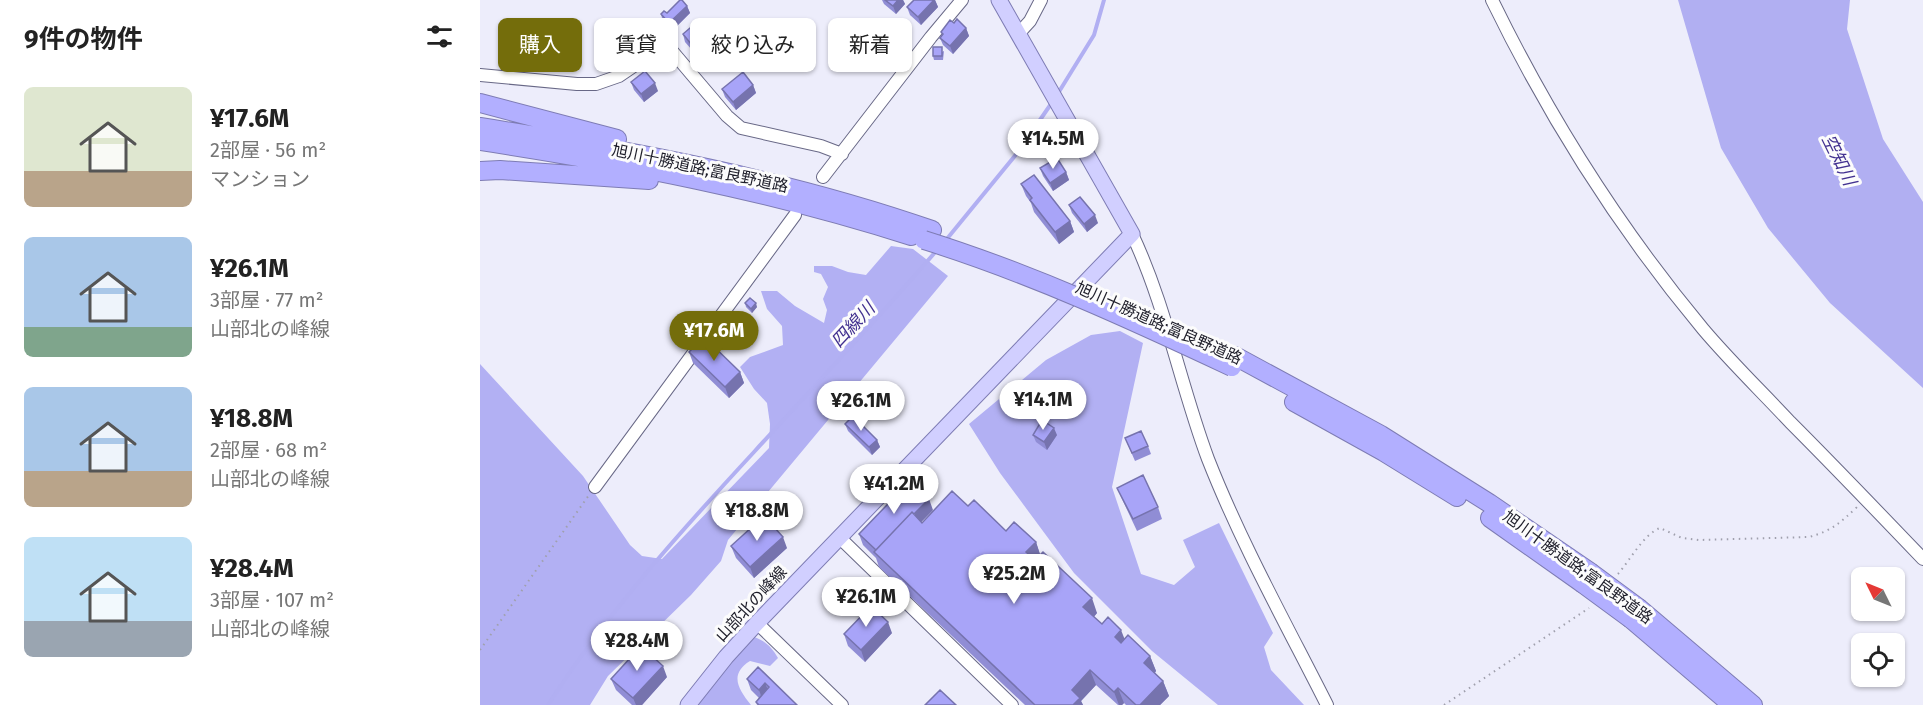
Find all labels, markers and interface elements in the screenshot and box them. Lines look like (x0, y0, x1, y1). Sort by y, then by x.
chip: 購入 (498, 18, 582, 72)
chip: 賃貸 (594, 18, 678, 72)
chip: 絞り込み (690, 18, 816, 72)
chip: 新着 (828, 18, 912, 72)
icon: filters (423, 20, 456, 53)
text: 9件の物件 (24, 24, 143, 55)
text: ¥17.6M (210, 103, 289, 134)
icon: home (72, 111, 144, 183)
pin: ¥14.5M (1004, 119, 1102, 170)
text: ¥14.5M (1022, 126, 1084, 150)
water label: 空知川 (1817, 131, 1862, 191)
text: 2部屋 · 56 m² (210, 138, 326, 162)
street label: 旭川十勝道路;富良野道路 (610, 140, 790, 196)
text: マンション (210, 167, 310, 191)
text: ¥26.1M (210, 253, 289, 284)
icon: home (72, 261, 144, 333)
street label: 旭川十勝道路;富良野道路 (1073, 278, 1245, 368)
text: 3部屋 · 77 m² (210, 288, 323, 312)
water label: 四線川 (827, 296, 881, 352)
pin: ¥17.6M (665, 311, 763, 362)
text: 山部北の峰線 (210, 317, 330, 341)
text: ¥17.6M (684, 318, 745, 342)
pin: ¥14.1M (994, 380, 1092, 431)
pin: ¥26.1M (812, 381, 910, 432)
text: ¥14.1M (1013, 387, 1073, 411)
text: ¥26.1M (831, 388, 891, 412)
text: ¥18.8M (210, 403, 293, 434)
icon: home (72, 411, 144, 483)
text: 2部屋 · 68 m² (210, 438, 327, 462)
pin: ¥41.2M (845, 464, 943, 515)
text: 山部北の峰線 (210, 467, 330, 491)
text: ¥41.2M (864, 471, 924, 495)
pin: ¥18.8M (708, 491, 806, 542)
text: ¥18.8M (725, 498, 789, 522)
street label: 旭川十勝道路;富良野道路 (1500, 506, 1656, 628)
text: ¥28.4M (210, 553, 294, 584)
pin: ¥25.2M (965, 554, 1063, 605)
icon: home (72, 561, 144, 633)
text: ¥25.2M (983, 561, 1045, 585)
street label: 山部北の峰線 (711, 562, 791, 646)
north arrow (1851, 567, 1905, 621)
map controls (1851, 567, 1905, 687)
pin: ¥26.1M (817, 577, 915, 628)
text: ¥26.1M (836, 584, 896, 608)
text: 3部屋 · 107 m² (210, 588, 334, 612)
text: 山部北の峰線 (210, 617, 330, 641)
pin: ¥28.4M (588, 621, 686, 672)
text: ¥28.4M (605, 628, 669, 652)
button: locate (1851, 633, 1905, 687)

